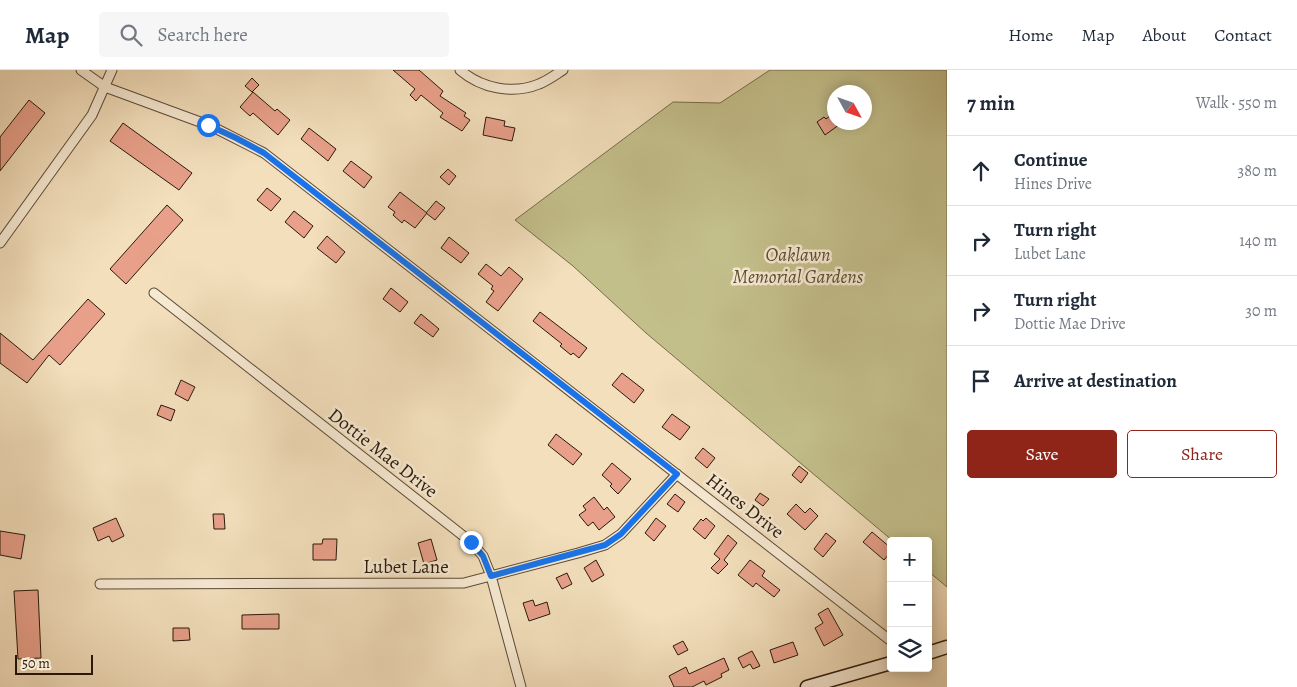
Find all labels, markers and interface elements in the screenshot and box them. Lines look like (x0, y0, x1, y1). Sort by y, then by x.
search box (99, 12, 449, 57)
text: Map (25, 19, 69, 51)
icon: search (117, 21, 145, 49)
text: Search here (157, 22, 248, 48)
text: Home (1008, 23, 1053, 47)
text: Map (1081, 23, 1114, 47)
text: About (1142, 23, 1186, 47)
text: Contact (1214, 23, 1272, 47)
north arrow (827, 85, 872, 130)
text: 7 min (967, 89, 1015, 117)
text: Walk · 550 m (1196, 92, 1277, 114)
route start (197, 114, 220, 137)
text: Continue (1014, 147, 1088, 173)
icon: ahead (967, 157, 995, 185)
text: 380 m (1238, 160, 1277, 182)
text: Hines Drive (1014, 173, 1092, 195)
text: Turn right (1014, 217, 1096, 243)
icon: right (967, 227, 995, 255)
text: 140 m (1239, 230, 1277, 252)
park label: Oaklawn Memorial Gardens (733, 242, 864, 290)
text: Lubet Lane (1014, 243, 1086, 265)
text: Turn right (1014, 287, 1096, 313)
icon: right (967, 297, 995, 325)
text: 30 m (1245, 300, 1277, 322)
text: Dottie Mae Drive (1014, 313, 1126, 335)
icon: arrive (967, 367, 995, 395)
text: Arrive at destination (1014, 368, 1177, 394)
street label: Dottie Mae Drive (323, 402, 443, 504)
button: Save (967, 430, 1117, 478)
button: Share (1127, 430, 1277, 478)
street label: Hines Drive (701, 467, 789, 545)
route end (460, 531, 483, 554)
map controls (887, 537, 932, 672)
button: + (887, 537, 932, 582)
street label: Lubet Lane (363, 554, 449, 580)
button: − (887, 582, 932, 627)
button: layers (887, 627, 932, 672)
scale bar (15, 652, 92, 675)
text: 50 m (22, 654, 50, 673)

